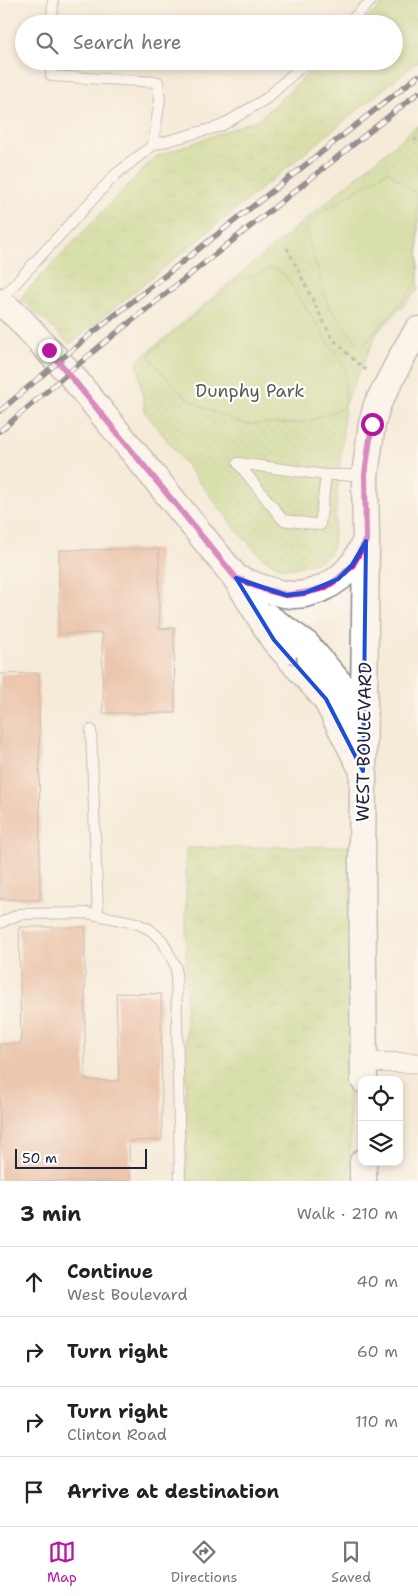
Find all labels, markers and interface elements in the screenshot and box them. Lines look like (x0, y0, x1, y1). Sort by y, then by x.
search box (15, 15, 403, 70)
icon: search (33, 29, 61, 57)
text: Search here (73, 30, 182, 55)
route end (38, 339, 61, 362)
park label: Dunphy Park (195, 379, 305, 403)
route start (361, 413, 384, 436)
one-way arrow (289, 657, 298, 666)
street label: WEST BOULEVARD (351, 662, 377, 822)
map controls (358, 1076, 403, 1166)
button: locate (358, 1076, 403, 1121)
button: layers (358, 1121, 403, 1166)
scale bar (15, 1146, 148, 1169)
text: 50 m (22, 1149, 57, 1167)
text: 3 min (20, 1200, 81, 1228)
text: Walk · 210 m (297, 1203, 398, 1224)
text: Continue (67, 1259, 153, 1284)
icon: ahead (20, 1268, 48, 1296)
text: 40 m (356, 1271, 398, 1292)
text: West Boulevard (67, 1284, 188, 1305)
icon: right (20, 1338, 48, 1366)
text: Turn right (67, 1339, 168, 1364)
text: 60 m (357, 1341, 398, 1362)
text: Turn right (67, 1399, 168, 1424)
icon: right (20, 1408, 48, 1436)
text: 110 m (355, 1411, 398, 1432)
text: Clinton Road (67, 1424, 167, 1445)
icon: arrive (20, 1478, 48, 1506)
text: Arrive at destination (67, 1479, 279, 1504)
tab: Map (47, 1538, 77, 1586)
tab: Directions (171, 1538, 237, 1586)
tab: Saved (331, 1538, 371, 1586)

